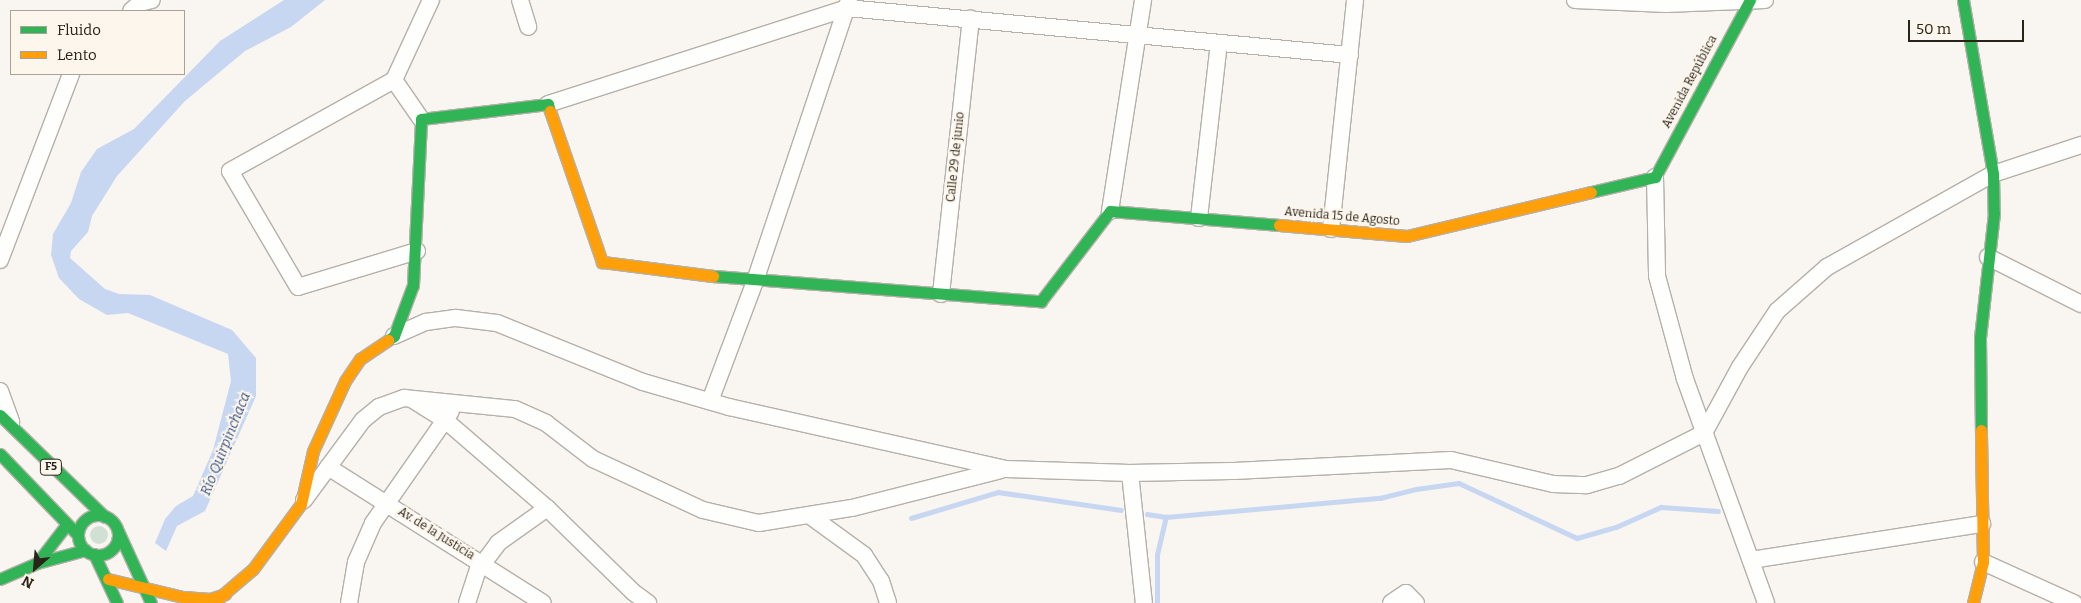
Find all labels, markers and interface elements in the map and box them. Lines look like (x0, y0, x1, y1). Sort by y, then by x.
legend (10, 10, 185, 75)
scale bar (1911, 10, 2027, 42)
text: 50 m (1916, 20, 1951, 38)
text: Fluido (57, 21, 101, 39)
street label: Avenida República (1659, 33, 1721, 131)
text: Lento (57, 46, 97, 64)
street label: Calle 29 de junio (944, 111, 968, 203)
street label: Avenida 15 de Agosto (1284, 205, 1400, 229)
water label: Río Quirpinchaca (198, 390, 254, 498)
road number: F5 (40, 458, 62, 476)
street label: Av. de la Justicia (395, 505, 477, 563)
north arrow (10, 543, 60, 593)
text: N (19, 572, 37, 592)

